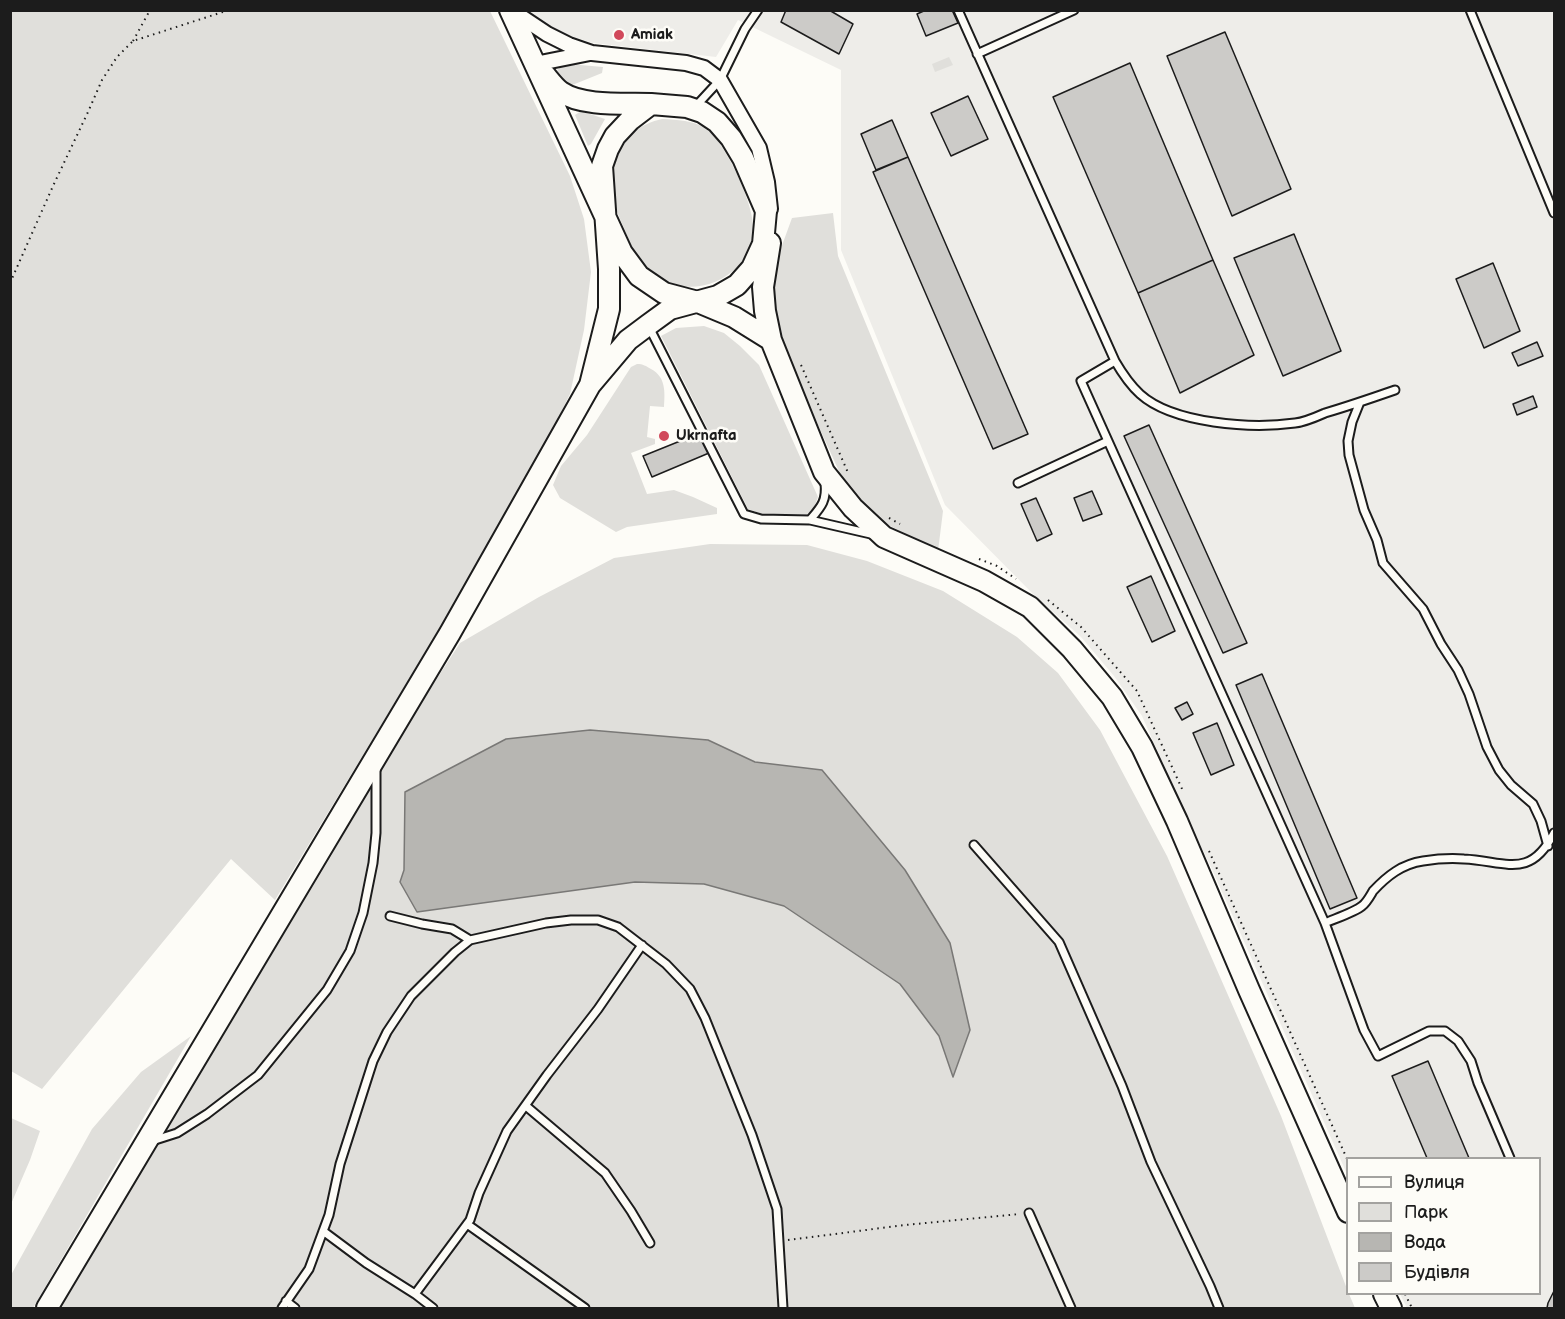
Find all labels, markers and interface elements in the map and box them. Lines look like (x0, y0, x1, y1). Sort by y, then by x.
place label: Amiak (631, 26, 673, 44)
marker: Amiak (612, 28, 626, 42)
place label: Ukrnafta (676, 427, 737, 445)
marker: Ukrnafta (657, 429, 671, 443)
legend (1346, 1157, 1541, 1295)
text: Вулиця (1404, 1172, 1465, 1193)
text: Парк (1404, 1202, 1448, 1223)
text: Вода (1404, 1232, 1446, 1253)
text: Будівля (1404, 1262, 1470, 1283)

